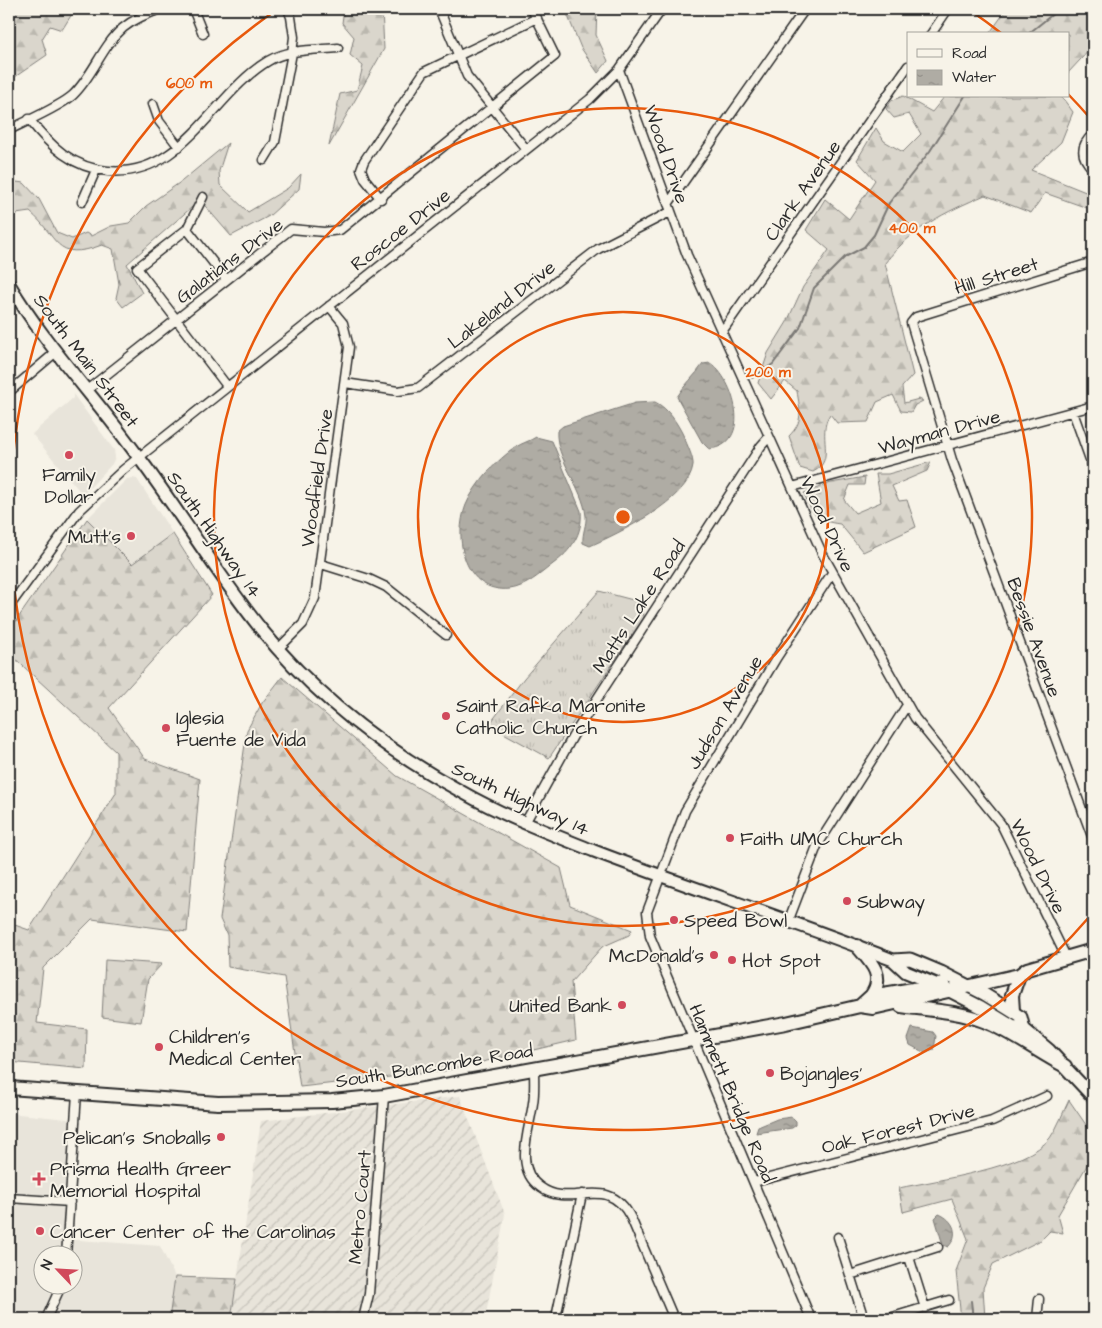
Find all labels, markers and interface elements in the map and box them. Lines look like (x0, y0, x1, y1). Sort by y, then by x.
legend (907, 32, 1070, 98)
text: Road (952, 43, 987, 64)
text: Water (952, 67, 996, 88)
text: 600 m (166, 73, 212, 94)
street label: Wood Drive (636, 102, 695, 207)
street label: Clark Avenue (758, 135, 848, 247)
street label: Roscoe Drive (345, 183, 457, 278)
street label: Galatians Drive (171, 212, 289, 311)
text: 400 m (889, 218, 936, 239)
street label: Hill Street (951, 251, 1042, 302)
street label: Lakeland Drive (442, 254, 561, 356)
street label: South Main Street (27, 288, 145, 434)
text: 200 m (744, 362, 791, 383)
street label: Wayman Drive (875, 403, 1004, 463)
street label: Woodfield Drive (294, 407, 341, 549)
marker: Family Dollar (63, 449, 75, 461)
place label: Family Dollar (42, 462, 97, 511)
street label: South Highway 14 (159, 466, 268, 604)
street label: Wood Drive (793, 473, 861, 577)
centre of rings (614, 508, 632, 526)
place label: Mutt's (68, 524, 121, 551)
marker: Mutt's (125, 530, 137, 542)
street label: Matts Lake Road (586, 535, 693, 679)
street label: Bessie Avenue (999, 574, 1068, 701)
street label: Judson Avenue (681, 651, 770, 775)
place label: Saint Rafka Maronite Catholic Church (456, 693, 646, 742)
place label: Iglesia Fuente de Vida (176, 705, 306, 754)
marker: Saint Rafka Maronite Catholic Church (440, 710, 452, 722)
marker: Iglesia Fuente de Vida (160, 722, 172, 734)
street label: South Highway 14 (447, 756, 594, 844)
street label: Wood Drive (1003, 815, 1072, 919)
place label: Faith UMC Church (740, 826, 903, 853)
marker: Faith UMC Church (724, 832, 736, 844)
place label: Subway (857, 889, 926, 917)
marker: Subway (841, 895, 853, 907)
place label: Speed Bowl (684, 908, 787, 935)
marker: Speed Bowl (668, 914, 680, 926)
place label: McDonald's (609, 943, 704, 970)
place label: Hot Spot (742, 948, 821, 975)
marker: McDonald's (708, 949, 720, 961)
marker: Hot Spot (726, 954, 738, 966)
place label: United Bank (509, 993, 612, 1020)
marker: United Bank (616, 999, 628, 1011)
street label: Hammett Bridge Road (681, 1000, 782, 1188)
place label: Children's Medical Center (169, 1024, 302, 1073)
street label: South Buncombe Road (334, 1037, 535, 1095)
marker: Children's Medical Center (153, 1041, 165, 1053)
place label: Bojangles' (780, 1061, 862, 1089)
marker: Bojangles' (764, 1067, 776, 1079)
street label: Oak Forest Drive (819, 1097, 978, 1162)
place label: Pelican's Snoballs (63, 1125, 211, 1152)
marker: Pelican's Snoballs (215, 1131, 227, 1143)
street label: Metro Court (342, 1149, 379, 1265)
place label: Prisma Health Greer Memorial Hospital (50, 1156, 231, 1205)
marker: Prisma Health Greer Memorial Hospital (32, 1172, 46, 1186)
place label: Cancer Center of the Carolinas (50, 1219, 336, 1246)
marker: Cancer Center of the Carolinas (34, 1225, 46, 1237)
north arrow (32, 1246, 82, 1296)
text: N (36, 1257, 58, 1273)

